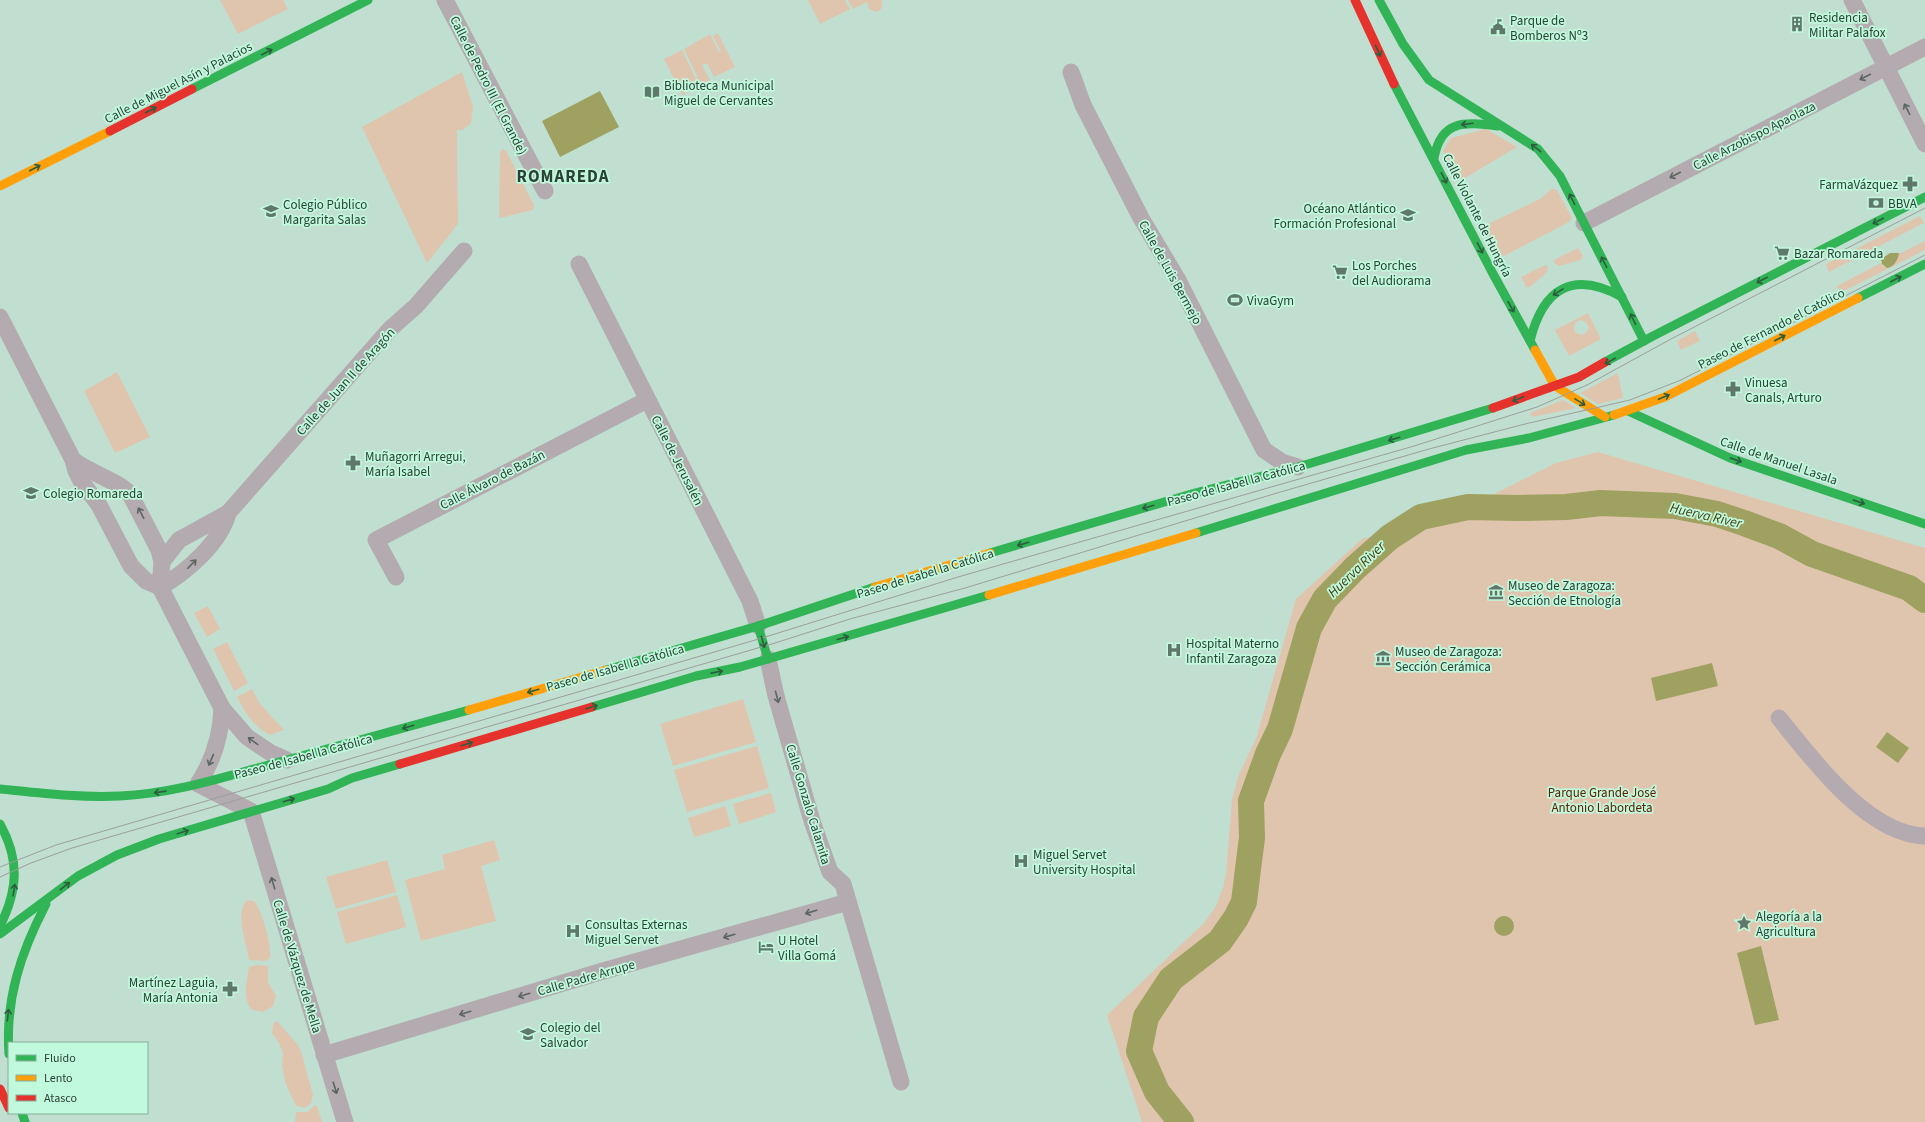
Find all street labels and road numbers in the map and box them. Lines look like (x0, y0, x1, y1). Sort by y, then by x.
street label: Calle de Pedro III (El Grande) (445, 13, 531, 158)
street label: Calle de Miguel Asín y Palacios (101, 37, 256, 128)
street label: Calle Arzobispo Apaolaza (1690, 97, 1819, 175)
street label: Calle Violante de Hungría (1438, 151, 1516, 280)
street label: Calle de Luis Bermejo (1134, 217, 1206, 328)
street label: Paseo de Fernando el Católico (1695, 284, 1848, 374)
street label: Calle de Juan II de Aragón (292, 324, 399, 440)
street label: Calle de Jerusalén (647, 412, 708, 509)
street label: Calle de Manuel Lasala (1717, 432, 1840, 490)
street label: Calle Álvaro de Bazán (437, 446, 548, 514)
street label: Paseo de Isabel la Católica (1165, 457, 1307, 511)
street label: Paseo de Isabel la Católica (855, 545, 996, 603)
street label: Paseo de Isabel la Católica (544, 640, 686, 696)
street label: Paseo de Isabel la Católica (232, 730, 374, 784)
street label: Calle Gonzalo Calamita (781, 742, 835, 867)
street label: Calle de Vázquez de Mella (268, 897, 326, 1035)
street label: Calle Padre Arrupe (535, 955, 637, 1000)

